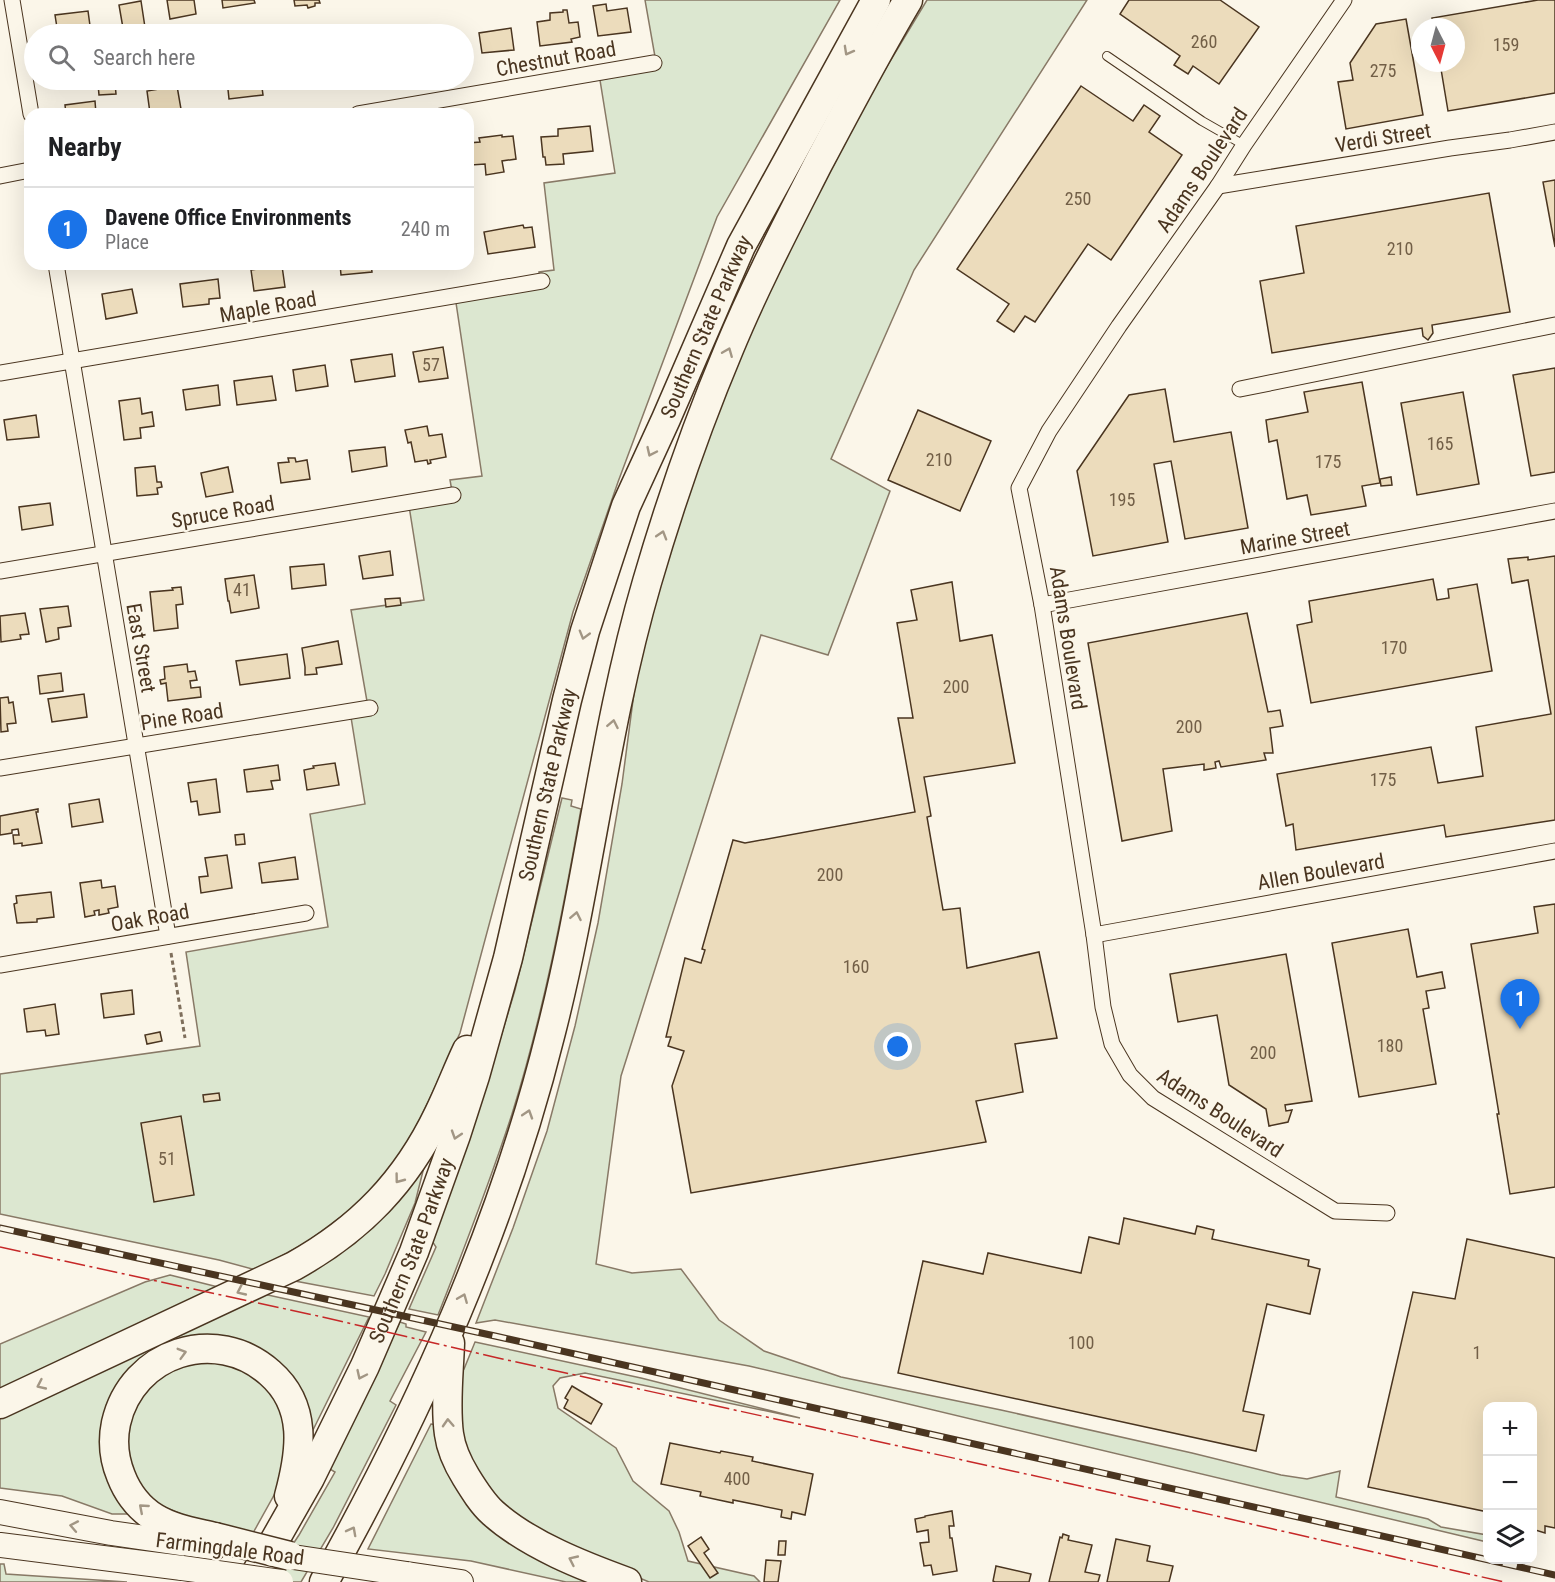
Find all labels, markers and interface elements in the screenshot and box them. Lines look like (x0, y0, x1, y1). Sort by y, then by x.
north arrow (1411, 18, 1465, 72)
search box (24, 24, 474, 90)
house number: 260 (1191, 31, 1217, 52)
house number: 159 (1493, 34, 1519, 55)
street label: Chestnut Road (494, 37, 618, 81)
icon: search (45, 41, 78, 74)
text: Search here (93, 45, 195, 70)
one-way arrow (844, 45, 855, 55)
house number: 275 (1370, 60, 1396, 81)
street label: Adams Boulevard (1152, 103, 1252, 237)
street label: Verdi Street (1333, 119, 1433, 157)
text: Nearby (48, 132, 122, 162)
house number: 250 (1065, 188, 1091, 209)
text: Davene Office Environments (105, 205, 351, 230)
text: 1 (62, 217, 73, 241)
text: 240 m (401, 217, 450, 241)
text: Place (105, 230, 149, 254)
street label: Southern State Parkway (656, 231, 757, 422)
house number: 210 (1387, 238, 1413, 259)
street label: Maple Road (218, 287, 318, 327)
one-way arrow (721, 347, 733, 358)
house number: 57 (422, 354, 440, 375)
house number: 165 (1427, 433, 1453, 454)
one-way arrow (646, 445, 658, 456)
house number: 210 (926, 449, 952, 470)
house number: 175 (1315, 451, 1341, 472)
house number: 195 (1109, 489, 1135, 510)
street label: Spruce Road (170, 491, 276, 533)
street label: Marine Street (1238, 517, 1352, 559)
one-way arrow (654, 530, 667, 541)
street label: Adams Boulevard (1045, 565, 1091, 711)
house number: 41 (233, 579, 251, 600)
street label: East Street (121, 601, 161, 695)
one-way arrow (579, 630, 592, 640)
house number: 170 (1381, 637, 1407, 658)
house number: 200 (943, 676, 969, 697)
street label: Southern State Parkway (514, 685, 582, 883)
street label: Pine Road (139, 699, 225, 735)
house number: 200 (1176, 716, 1202, 737)
one-way arrow (606, 719, 619, 729)
house number: 175 (1370, 769, 1396, 790)
street label: Allen Boulevard (1256, 849, 1386, 895)
house number: 200 (817, 864, 843, 885)
street label: Oak Road (109, 899, 191, 937)
one-way arrow (570, 911, 582, 920)
house number: 160 (843, 956, 869, 977)
pin: 1 (1500, 980, 1540, 1029)
your location (883, 1032, 912, 1061)
house number: 180 (1377, 1035, 1403, 1056)
house number: 200 (1250, 1042, 1276, 1063)
street label: Adams Boulevard (1153, 1063, 1287, 1163)
one-way arrow (521, 1109, 534, 1120)
one-way arrow (451, 1129, 464, 1140)
house number: 51 (158, 1148, 176, 1169)
street label: Southern State Parkway (364, 1154, 459, 1347)
one-way arrow (395, 1173, 406, 1184)
one-way arrow (237, 1284, 248, 1296)
one-way arrow (456, 1293, 469, 1304)
house number: 100 (1068, 1332, 1094, 1353)
house number: 1 (1473, 1342, 1481, 1363)
one-way arrow (176, 1348, 187, 1360)
one-way arrow (357, 1368, 369, 1379)
one-way arrow (37, 1378, 48, 1390)
map controls (1483, 1402, 1537, 1564)
button: + (1483, 1402, 1537, 1456)
one-way arrow (442, 1419, 455, 1428)
button: − (1483, 1456, 1537, 1510)
house number: 400 (724, 1468, 750, 1489)
one-way arrow (139, 1504, 150, 1515)
button: layers (1483, 1510, 1537, 1564)
one-way arrow (69, 1520, 79, 1533)
one-way arrow (345, 1526, 356, 1537)
street label: Farmingdale Road (154, 1528, 306, 1570)
one-way arrow (568, 1555, 579, 1567)

